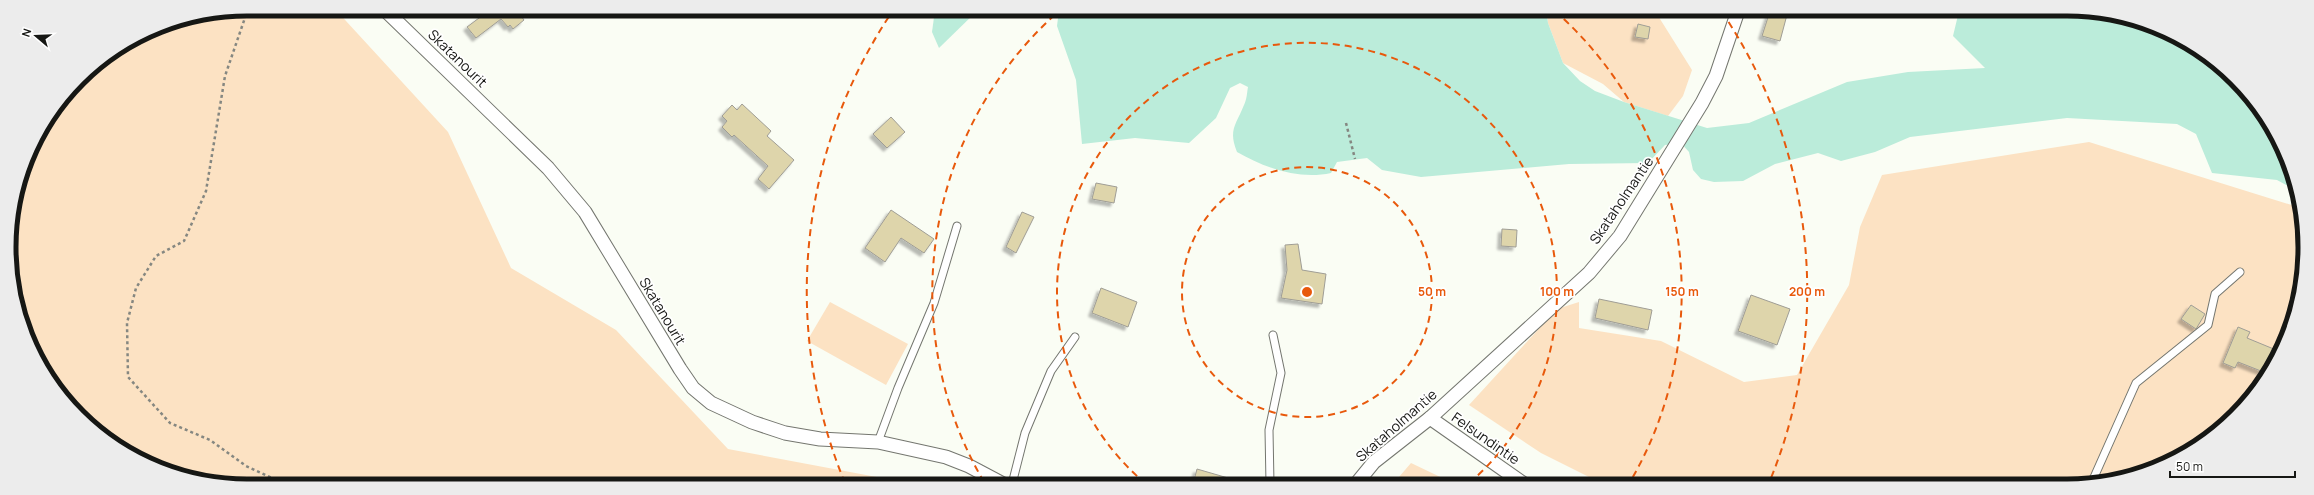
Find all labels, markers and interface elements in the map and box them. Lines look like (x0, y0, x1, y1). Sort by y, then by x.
north arrow (16, 16, 56, 56)
street label: Skatanourit (424, 25, 492, 91)
text: N (18, 26, 34, 39)
street label: Skataholmantie (1585, 153, 1657, 247)
street label: Skatanourit (635, 274, 691, 349)
text: 50 m (1418, 283, 1446, 300)
text: 100 m (1540, 283, 1574, 300)
text: 150 m (1665, 283, 1699, 300)
text: 200 m (1789, 283, 1825, 300)
centre of rings (1300, 285, 1314, 299)
street label: Skataholmantie (1351, 384, 1441, 466)
street label: Felsundintie (1448, 408, 1524, 468)
scale bar (2170, 453, 2295, 479)
text: 50 m (2176, 458, 2203, 475)

